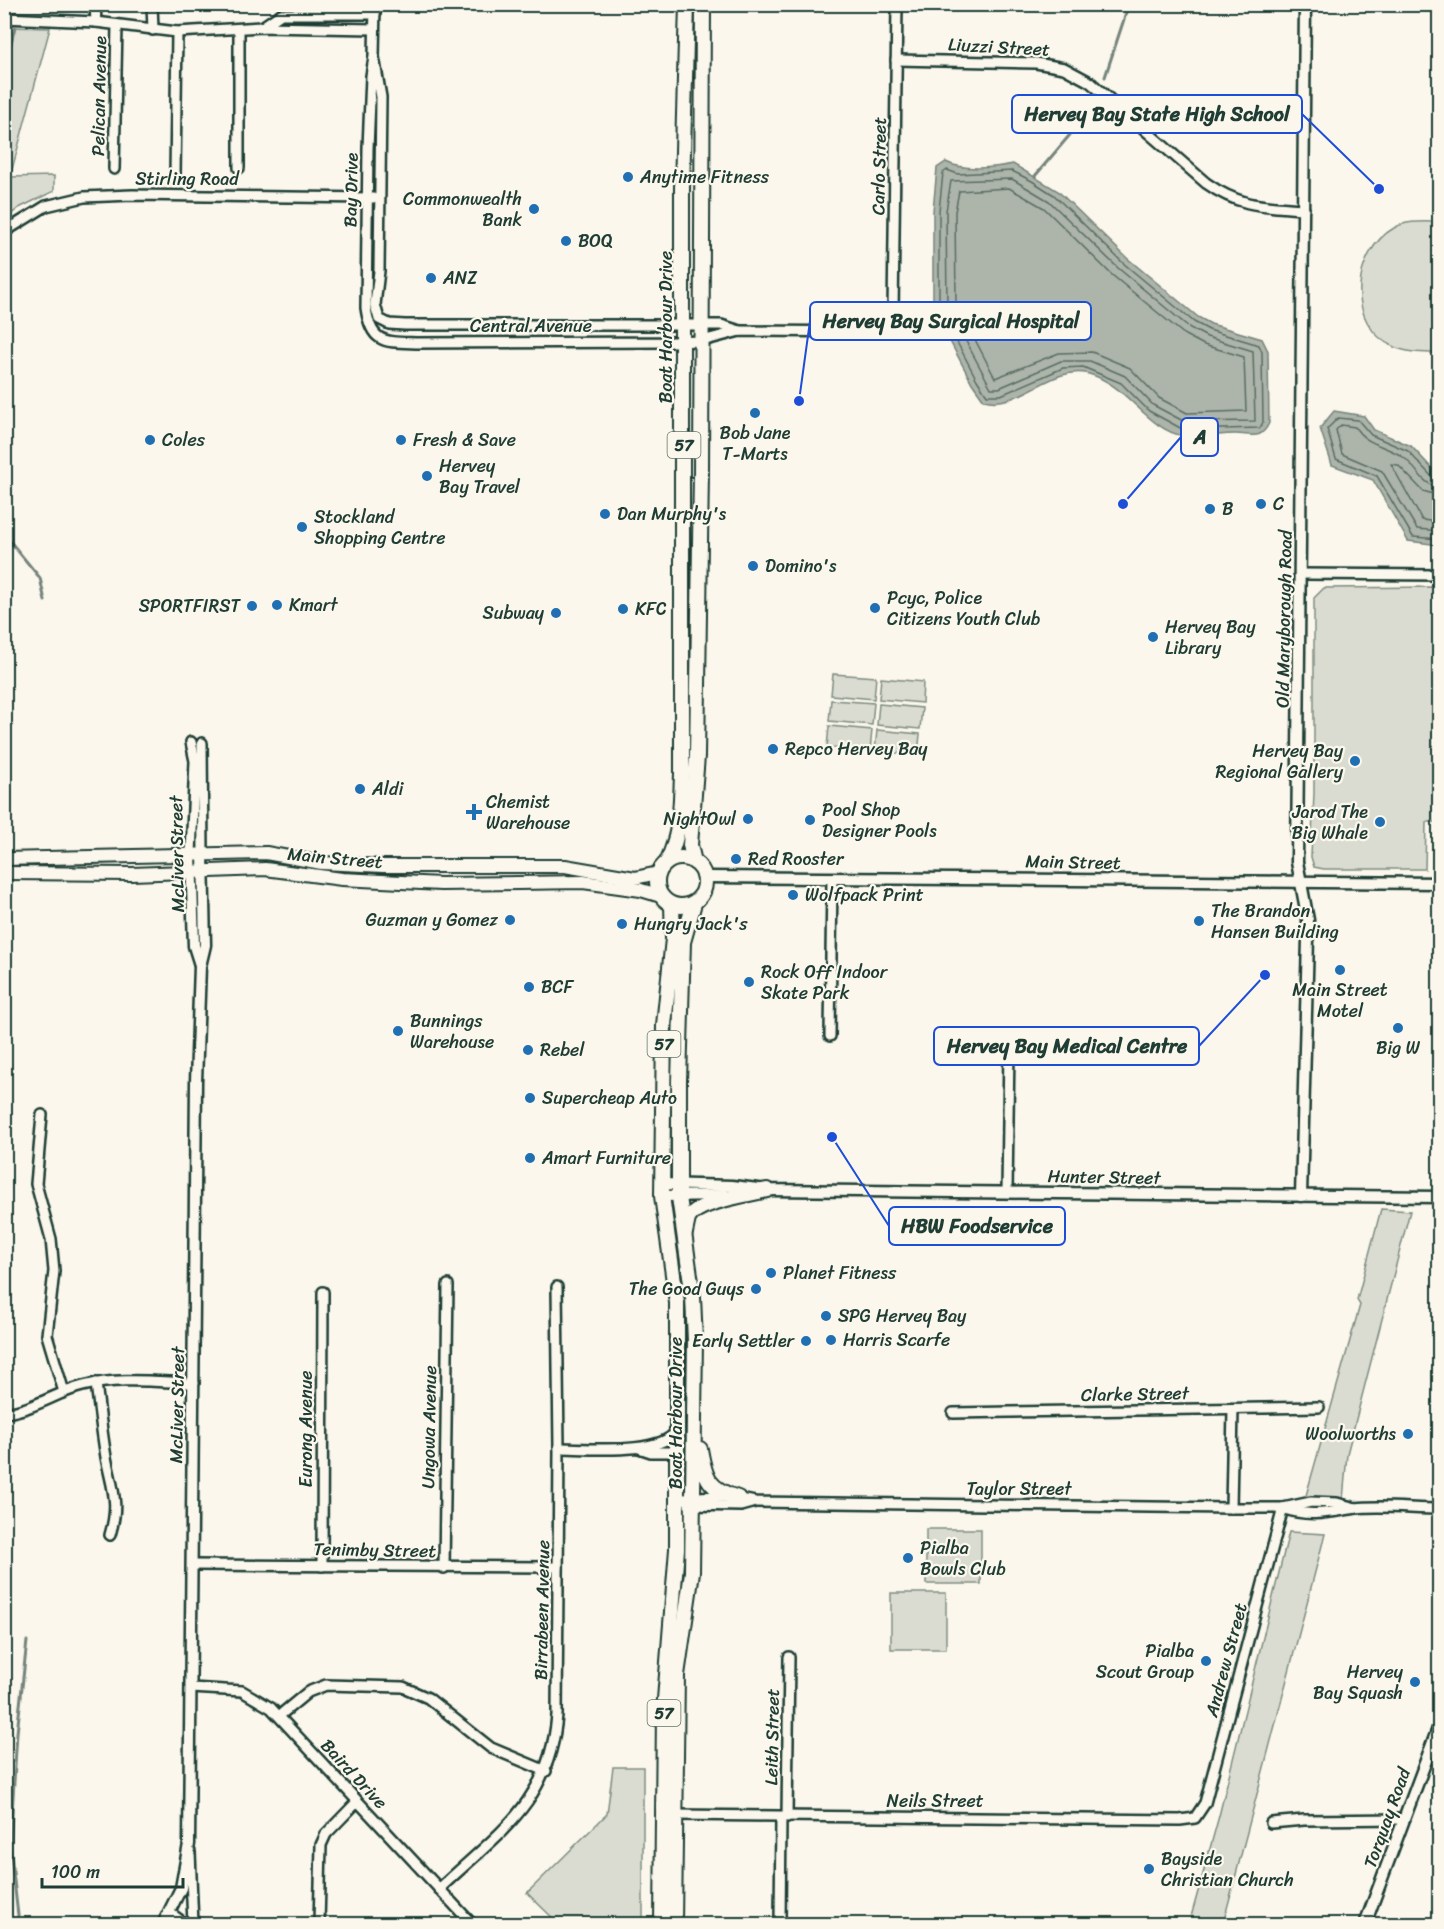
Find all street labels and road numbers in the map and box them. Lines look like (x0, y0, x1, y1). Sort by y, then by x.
street label: Liuzzi Street (947, 28, 1051, 66)
street label: Pelican Avenue (82, 35, 116, 156)
street label: Carlo Street (862, 116, 896, 215)
street label: Bay Drive (334, 152, 368, 228)
street label: Stirling Road (135, 163, 240, 195)
street label: Boat Harbour Drive (650, 251, 682, 403)
street label: Central Avenue (470, 310, 592, 342)
road number: 57 (668, 432, 700, 458)
street label: Old Maryborough Road (1266, 528, 1302, 708)
street label: McLiver Street (160, 795, 194, 913)
street label: Main Street (286, 838, 384, 878)
street label: Main Street (1025, 845, 1121, 879)
road number: 57 (648, 1031, 680, 1057)
street label: Hunter Street (1047, 1160, 1162, 1194)
street label: Boat Harbour Drive (660, 1337, 692, 1489)
street label: McLiver Street (160, 1346, 194, 1464)
street label: Ungowa Avenue (412, 1365, 446, 1489)
street label: Eurong Avenue (290, 1370, 322, 1488)
street label: Clarke Street (1081, 1377, 1190, 1411)
street label: Taylor Street (967, 1473, 1072, 1505)
street label: Tenimby Street (313, 1533, 437, 1567)
street label: Birrabeen Avenue (525, 1540, 559, 1680)
street label: Andrew Street (1195, 1599, 1257, 1722)
street label: Leith Street (755, 1688, 789, 1786)
road number: 57 (648, 1700, 680, 1726)
street label: Baird Drive (312, 1731, 396, 1817)
street label: Torquay Road (1354, 1762, 1420, 1873)
street label: Neils Street (886, 1785, 984, 1817)

